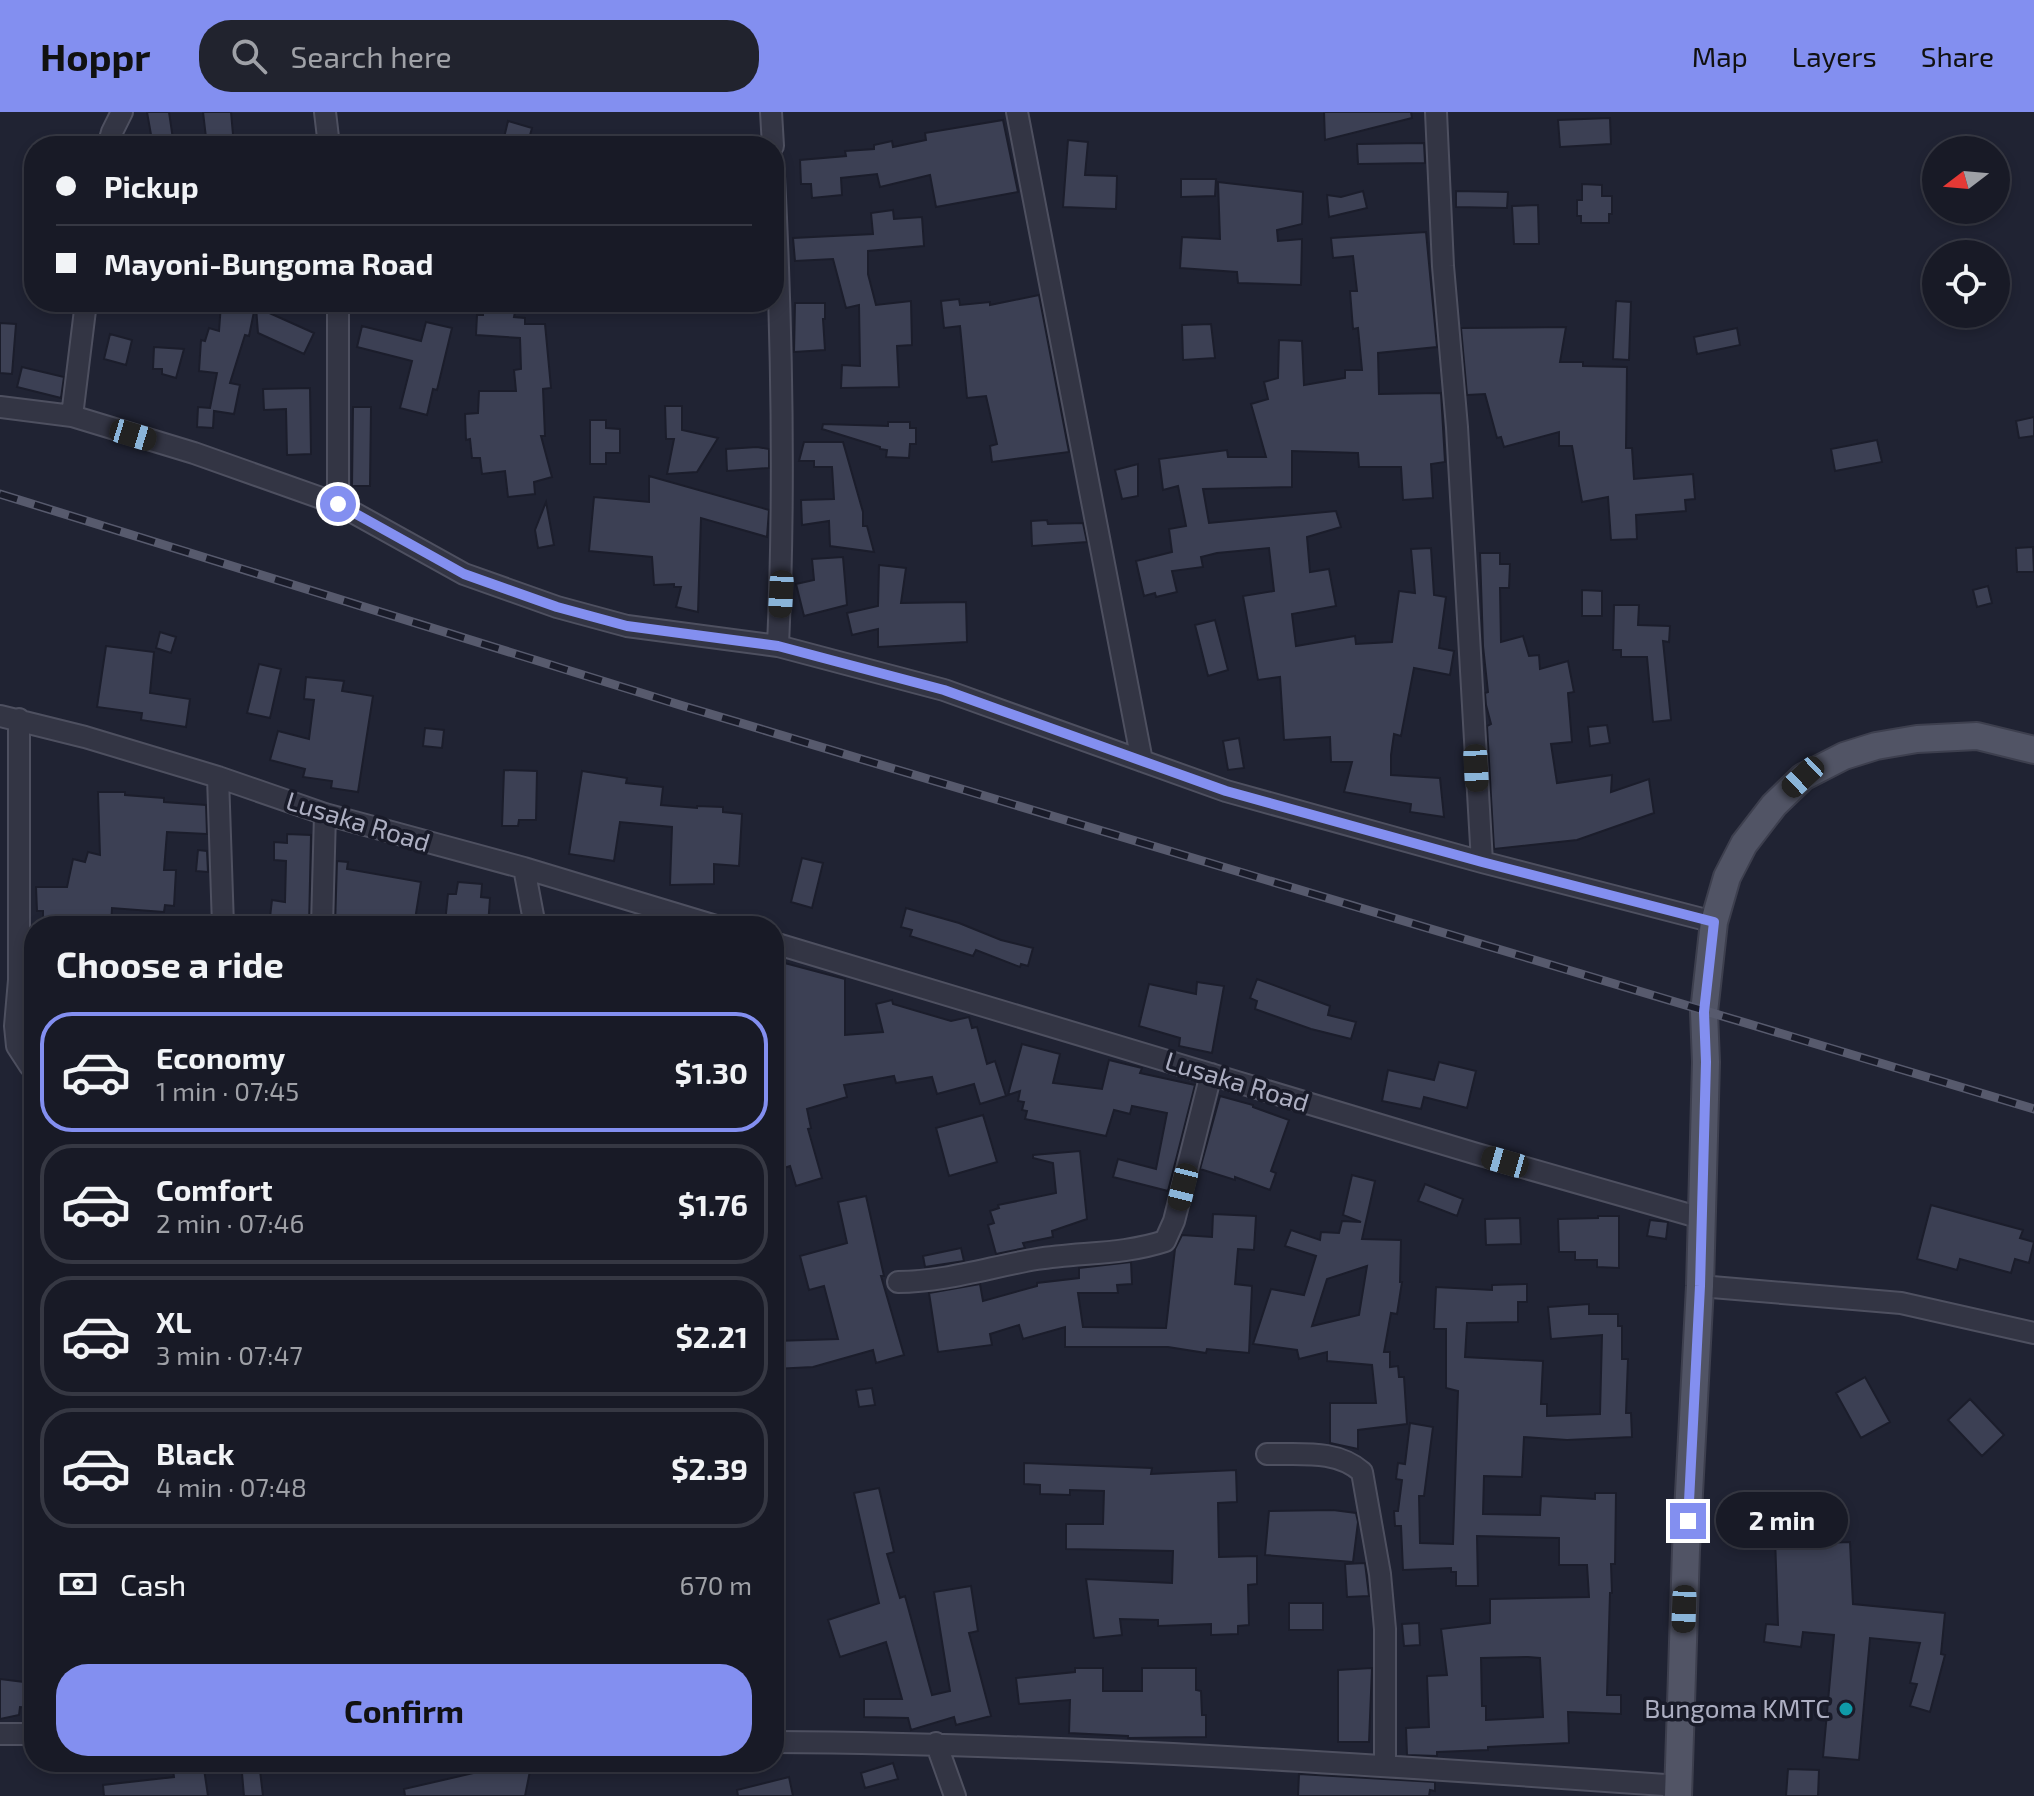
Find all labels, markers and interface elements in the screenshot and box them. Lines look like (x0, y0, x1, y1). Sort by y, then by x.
search box (199, 20, 759, 92)
text: Hoppr (40, 33, 151, 79)
icon: search (227, 34, 271, 78)
text: Search here (291, 38, 452, 74)
text: Map (1692, 39, 1748, 73)
text: Layers (1792, 39, 1877, 73)
text: Share (1921, 39, 1994, 73)
north arrow (1922, 136, 2010, 224)
map controls (1922, 136, 2010, 328)
text: Pickup (104, 168, 199, 204)
button: locate (1922, 240, 2010, 328)
text: Mayoni-Bungoma Road (104, 245, 434, 281)
car (107, 417, 159, 453)
route start (320, 486, 356, 522)
car (768, 569, 794, 619)
car (1463, 743, 1489, 793)
car (1777, 752, 1829, 802)
street label: Lusaka Road (283, 784, 434, 857)
text: Choose a ride (56, 942, 284, 985)
icon: car (60, 1036, 132, 1108)
text: Economy (156, 1039, 285, 1075)
street label: Lusaka Road (1162, 1044, 1313, 1117)
text: $1.30 (674, 1054, 748, 1090)
text: 1 min · 07:45 (156, 1075, 299, 1106)
car (1479, 1144, 1531, 1180)
car (1166, 1161, 1200, 1213)
icon: car (60, 1168, 132, 1240)
text: Comfort (156, 1171, 273, 1207)
text: $1.76 (678, 1186, 748, 1222)
text: 2 min · 07:46 (156, 1207, 304, 1238)
icon: car (60, 1300, 132, 1372)
text: XL (156, 1303, 191, 1339)
text: $2.21 (675, 1318, 748, 1354)
text: 3 min · 07:47 (156, 1339, 303, 1370)
icon: car (60, 1432, 132, 1504)
text: Black (156, 1435, 234, 1471)
text: $2.39 (671, 1450, 748, 1486)
text: 4 min · 07:48 (156, 1471, 307, 1502)
callout: 2 min (1716, 1493, 1848, 1549)
route end (1670, 1503, 1706, 1539)
text: 2 min (1749, 1504, 1815, 1535)
icon: cash (56, 1562, 100, 1606)
text: Cash (120, 1566, 186, 1602)
text: 670 m (680, 1569, 752, 1600)
car (1671, 1585, 1697, 1633)
button: Confirm (56, 1664, 752, 1756)
place label: Bungoma KMTC (1644, 1692, 1830, 1723)
marker: Bungoma KMTC (1837, 1700, 1855, 1718)

